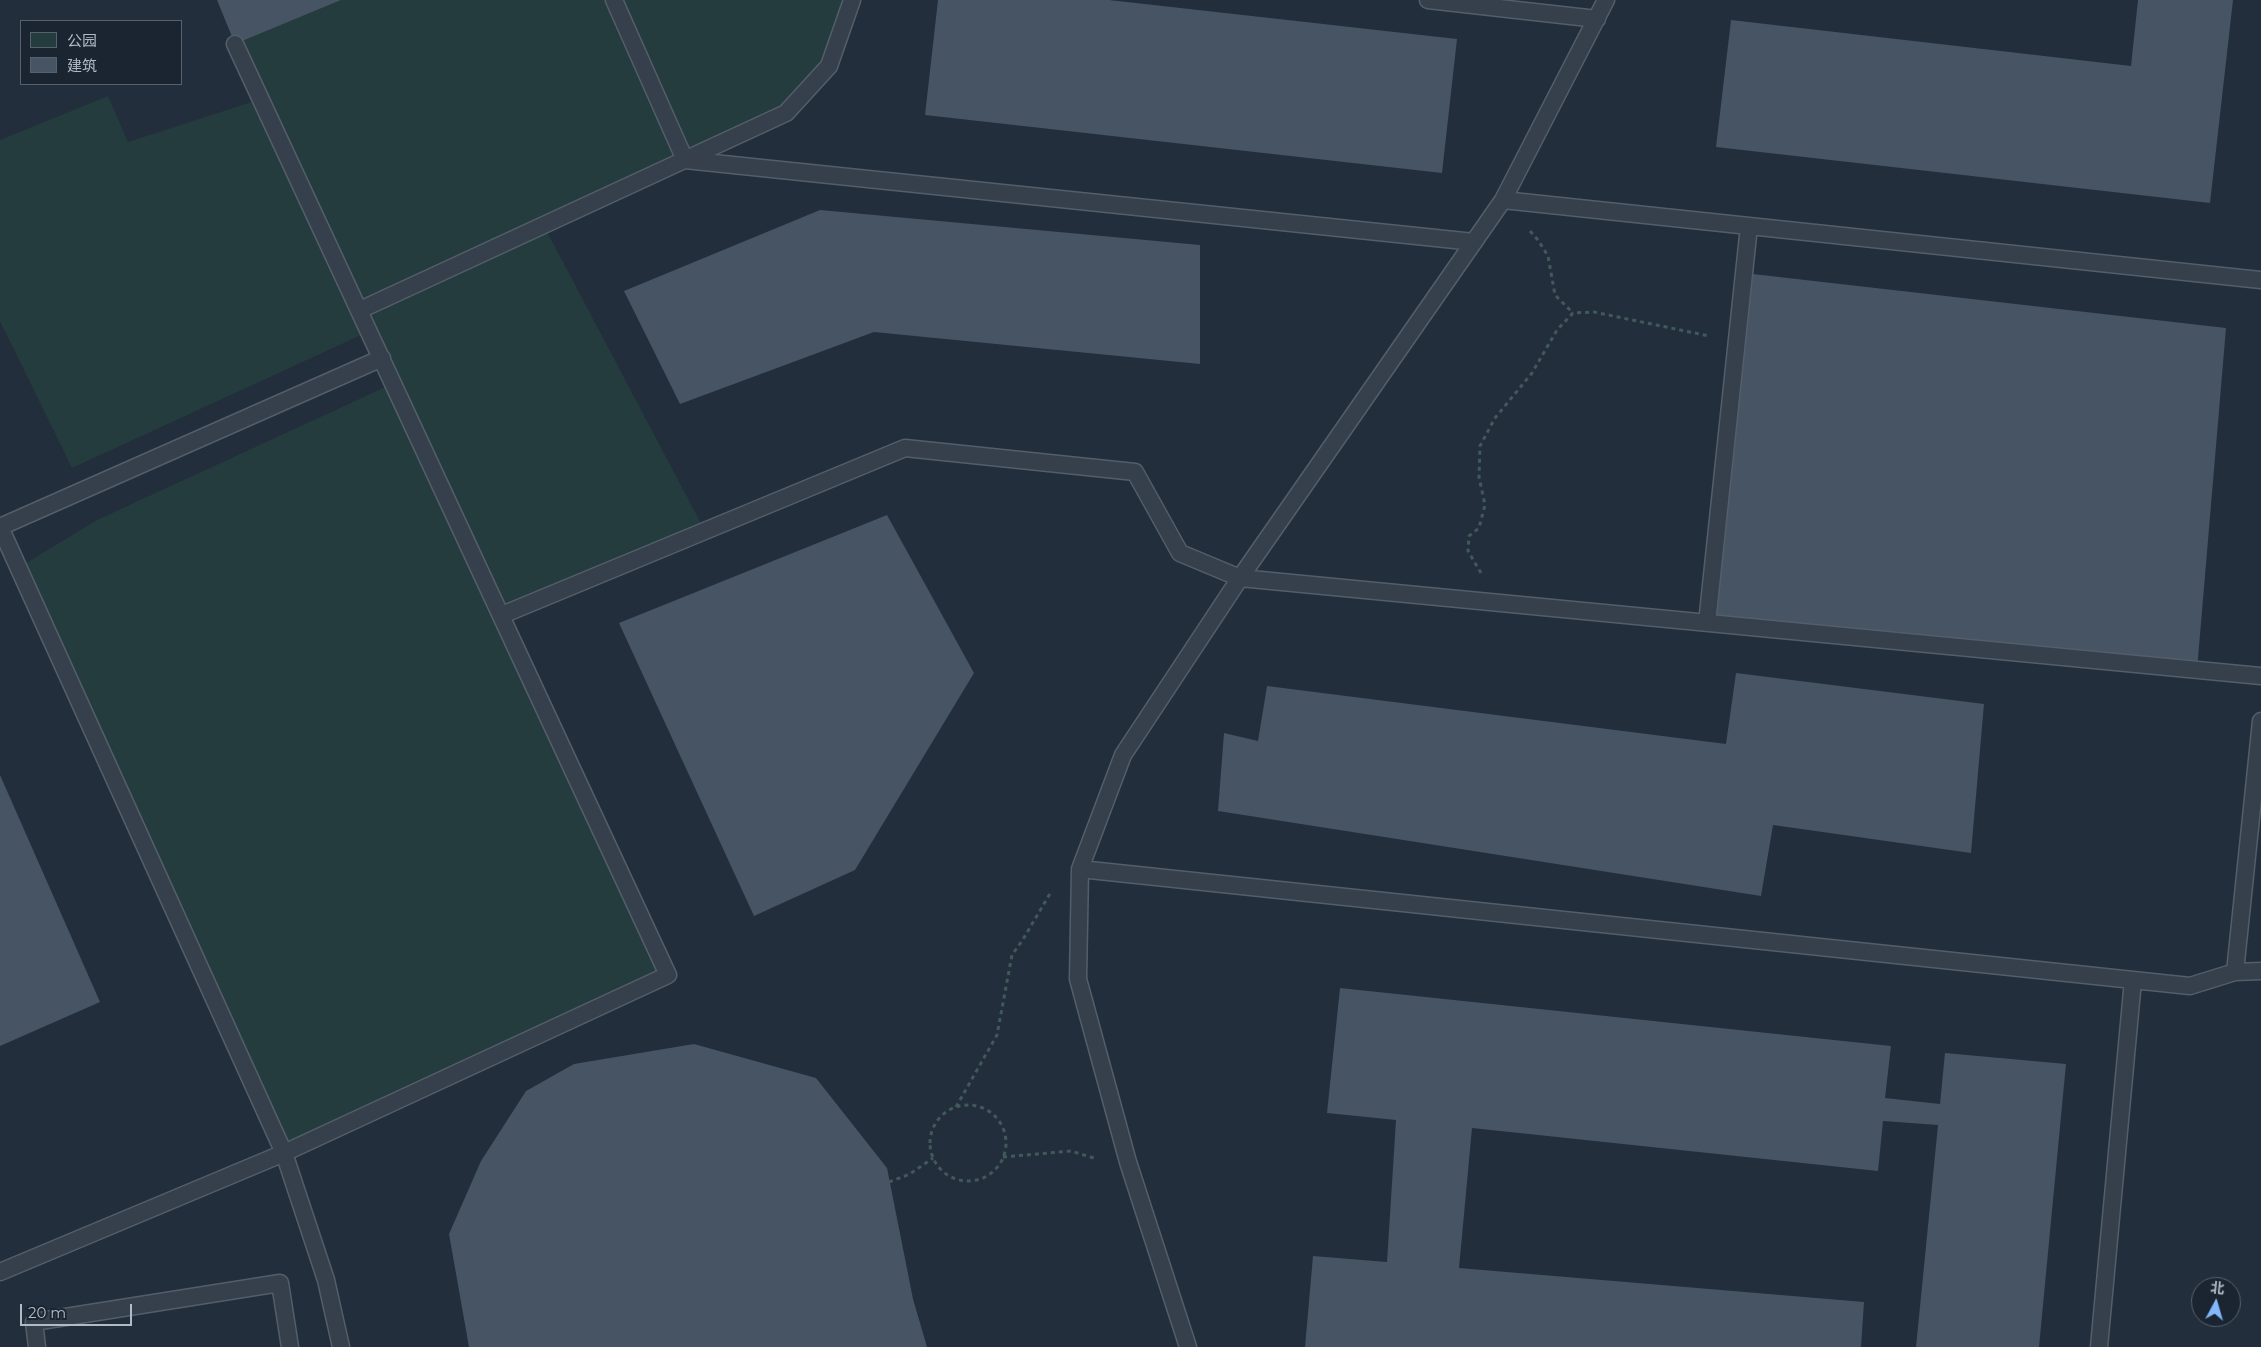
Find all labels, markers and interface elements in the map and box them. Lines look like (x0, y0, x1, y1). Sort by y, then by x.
legend (20, 20, 182, 85)
text: 公园 (67, 31, 97, 50)
text: 建筑 (67, 56, 97, 75)
north arrow (2191, 1277, 2241, 1327)
text: 北 (2210, 1278, 2225, 1298)
scale bar (22, 1294, 135, 1326)
text: 20 m (28, 1303, 66, 1322)

